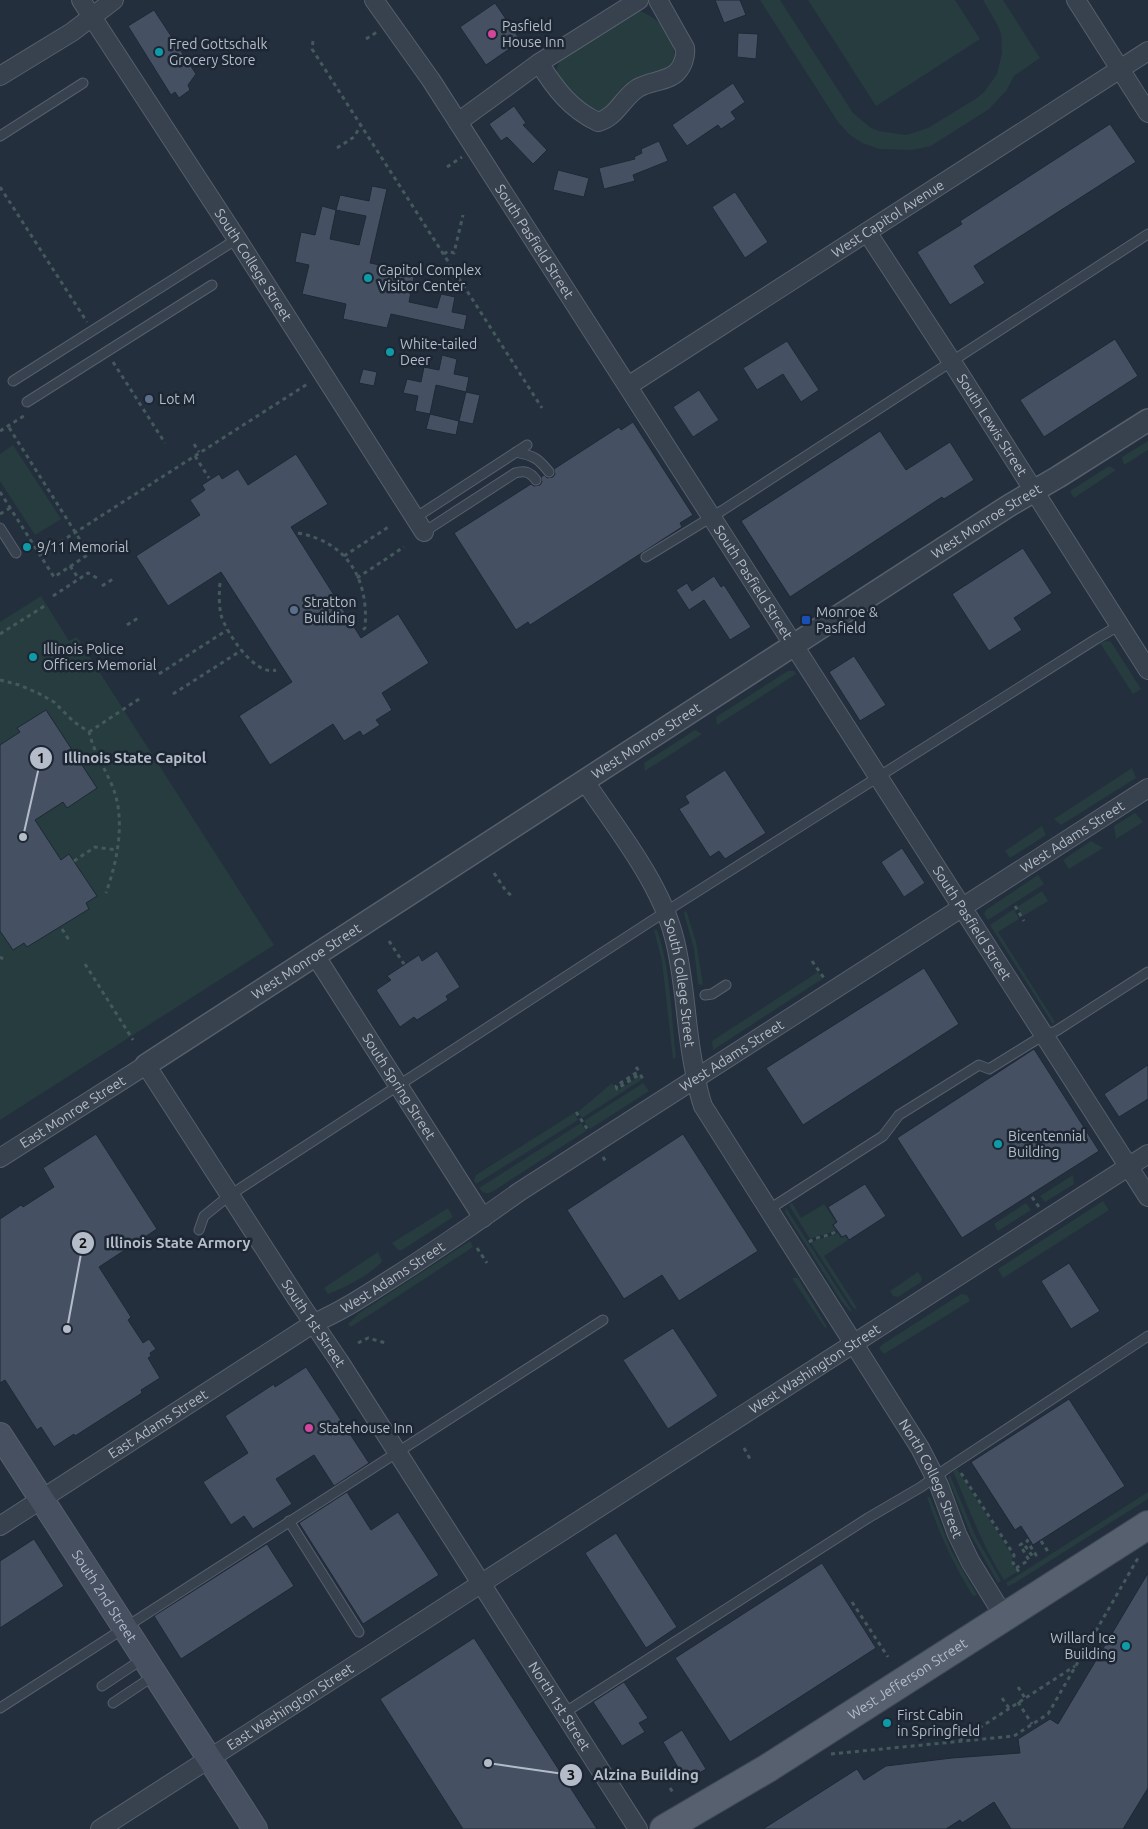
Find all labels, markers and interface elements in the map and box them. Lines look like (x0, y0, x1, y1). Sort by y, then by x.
place label: Pasfield House Inn (502, 18, 565, 50)
marker: Pasfield House Inn (486, 28, 498, 40)
place label: Fred Gottschalk Grocery Store (169, 36, 268, 68)
marker: Fred Gottschalk Grocery Store (153, 46, 165, 58)
street label: West Capitol Avenue (829, 177, 947, 261)
street label: South Pasfield Street (492, 181, 577, 302)
street label: South College Street (211, 206, 296, 324)
place label: Capitol Complex Visitor Center (378, 262, 481, 294)
marker: Capitol Complex Visitor Center (362, 272, 374, 284)
place label: White-tailed Deer (400, 336, 477, 368)
marker: White-tailed Deer (384, 346, 396, 358)
street label: South Lewis Street (954, 371, 1031, 479)
place label: Lot M (159, 391, 195, 407)
marker: Lot M (143, 393, 155, 405)
street label: West Monroe Street (928, 480, 1045, 562)
street label: South Pasfield Street (711, 522, 796, 643)
place label: 9/11 Memorial (37, 539, 129, 555)
marker: 9/11 Memorial (21, 541, 33, 553)
place label: Stratton Building (304, 594, 357, 626)
marker: Stratton Building (288, 604, 300, 616)
place label: Monroe & Pasfield (816, 604, 879, 636)
marker: Monroe & Pasfield (800, 614, 812, 626)
place label: Illinois Police Officers Memorial (43, 641, 157, 673)
marker: Illinois Police Officers Memorial (27, 651, 39, 663)
street label: West Monroe Street (588, 699, 704, 782)
callout: Illinois State Capitol (28, 743, 216, 773)
text: 1 (37, 749, 45, 766)
text: Illinois State Capitol (64, 749, 207, 766)
street label: West Adams Street (1017, 797, 1128, 876)
street label: South Pasfield Street (930, 863, 1015, 984)
street label: South College Street (661, 916, 698, 1049)
street label: West Monroe Street (249, 920, 364, 1002)
street label: West Adams Street (677, 1016, 787, 1095)
street label: South Spring Street (359, 1030, 439, 1143)
street label: East Monroe Street (17, 1072, 129, 1151)
place label: Bicentennial Building (1008, 1128, 1086, 1160)
marker: Bicentennial Building (992, 1138, 1004, 1150)
callout: Illinois State Armory (71, 1228, 261, 1258)
text: 2 (79, 1234, 87, 1251)
text: Illinois State Armory (106, 1234, 251, 1251)
street label: West Adams Street (338, 1238, 448, 1316)
street label: South 1st Street (279, 1276, 349, 1370)
street label: West Washington Street (746, 1320, 884, 1417)
street label: East Adams Street (105, 1386, 211, 1462)
street label: North College Street (896, 1416, 966, 1541)
place label: Statehouse Inn (319, 1420, 413, 1436)
marker: Statehouse Inn (303, 1422, 315, 1434)
street label: South 2nd Street (69, 1547, 140, 1646)
place label: Willard Ice Building (1050, 1630, 1116, 1662)
street label: West Jefferson Street (845, 1635, 970, 1723)
marker: Willard Ice Building (1120, 1640, 1132, 1652)
street label: North 1st Street (525, 1659, 594, 1754)
street label: East Washington Street (224, 1660, 357, 1753)
place label: First Cabin in Springfield (897, 1707, 980, 1739)
marker: First Cabin in Springfield (881, 1717, 893, 1729)
callout: Alzina Building (558, 1760, 709, 1790)
text: 3 (567, 1766, 575, 1783)
text: Alzina Building (593, 1766, 699, 1783)

